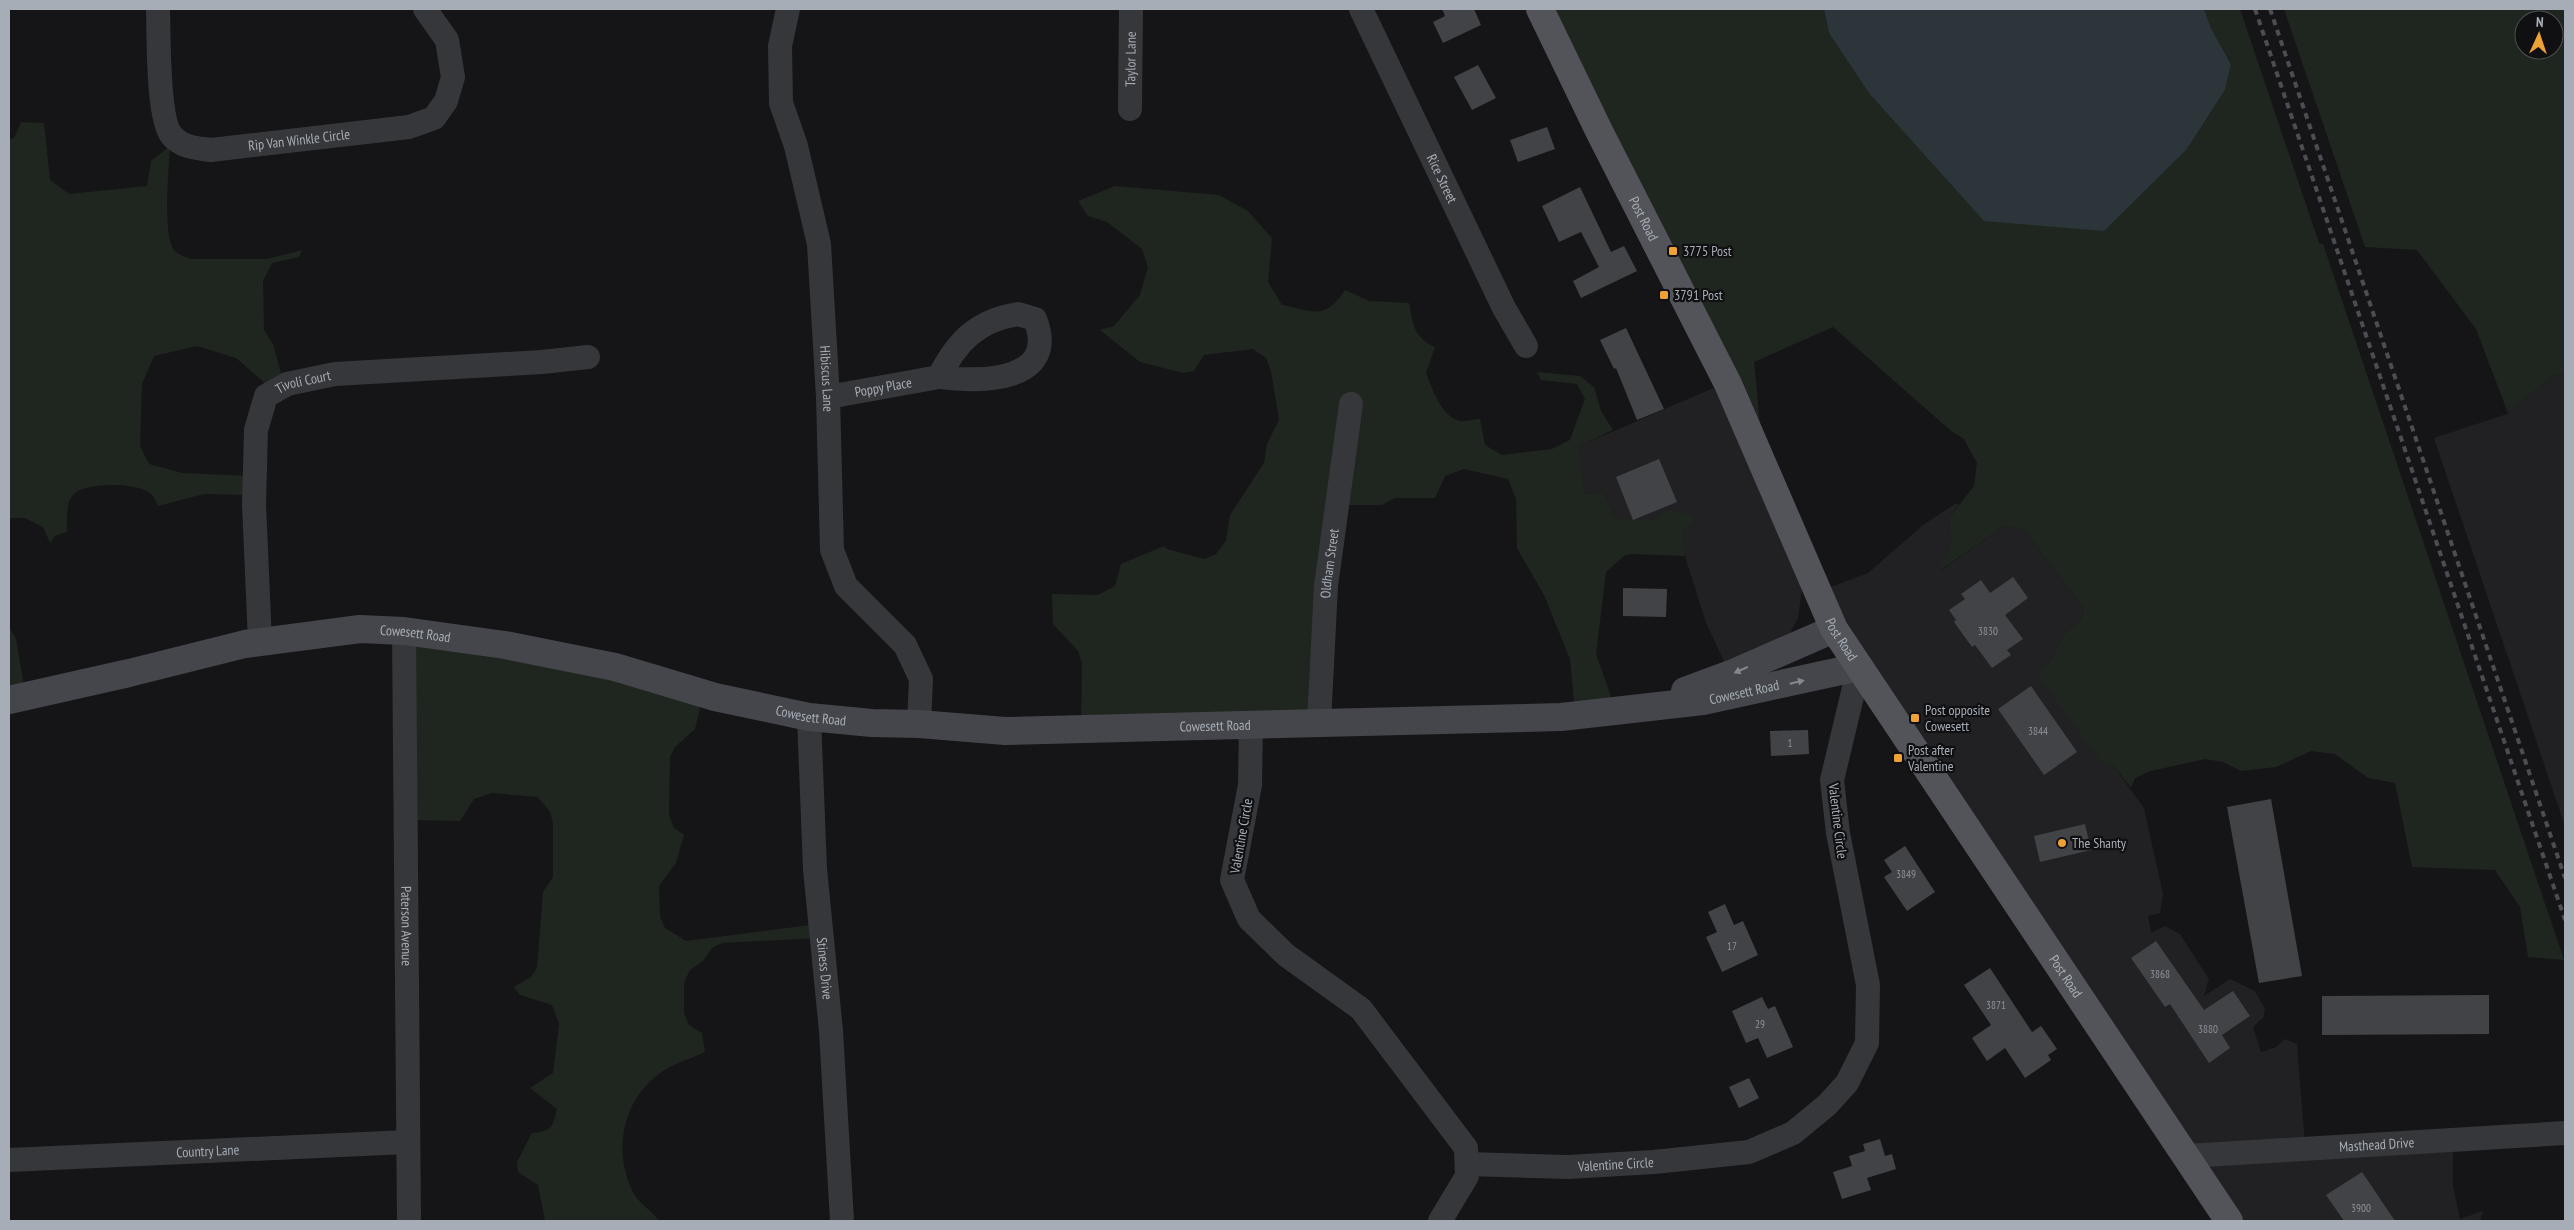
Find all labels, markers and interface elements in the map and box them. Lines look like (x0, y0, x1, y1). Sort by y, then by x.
north arrow (2514, 10, 2564, 60)
text: N (2535, 13, 2544, 31)
street label: Taylor Lane (1121, 31, 1140, 87)
street label: Rip Van Winkle Circle (247, 125, 351, 155)
street label: Rice Street (1423, 151, 1462, 206)
street label: Post Road (1625, 194, 1663, 244)
place label: 3775 Post (1683, 242, 1732, 260)
marker: 3775 Post (1667, 245, 1679, 257)
place label: 3791 Post (1674, 286, 1723, 304)
marker: 3791 Post (1658, 289, 1670, 301)
street label: Hibiscus Lane (816, 345, 837, 412)
street label: Tivoli Court (272, 366, 332, 398)
street label: Poppy Place (853, 373, 913, 401)
street label: Oldham Street (1316, 527, 1343, 599)
street label: Post Road (1821, 615, 1862, 664)
street label: Cowesett Road (380, 621, 452, 646)
house number: 3830 (1978, 624, 1998, 638)
one-way arrow (1734, 666, 1748, 674)
street label: Cowesett Road (1708, 676, 1781, 708)
one-way arrow (1790, 678, 1805, 686)
street label: Cowesett Road (774, 701, 847, 729)
place label: Post opposite Cowesett (1925, 701, 1990, 735)
marker: Post opposite Cowesett (1909, 712, 1921, 724)
street label: Cowesett Road (1179, 716, 1251, 736)
house number: 3844 (2028, 724, 2048, 738)
house number: 1 (1788, 736, 1793, 750)
place label: Post after Valentine (1907, 741, 1954, 775)
marker: Post after Valentine (1892, 752, 1904, 764)
street label: Valentine Circle (1824, 781, 1852, 860)
street label: Valentine Circle (1225, 797, 1256, 876)
place label: The Shanty (2072, 834, 2127, 852)
marker: The Shanty (2056, 837, 2068, 849)
house number: 3849 (1896, 867, 1916, 881)
street label: Paterson Avenue (397, 886, 416, 966)
street label: Stiness Drive (813, 936, 837, 1001)
house number: 17 (1727, 939, 1737, 953)
street label: Post Road (2045, 952, 2086, 1001)
house number: 3868 (2150, 967, 2170, 981)
house number: 3871 (1986, 998, 2006, 1012)
house number: 29 (1755, 1017, 1765, 1031)
house number: 3880 (2198, 1022, 2218, 1036)
street label: Masthead Drive (2339, 1133, 2415, 1156)
street label: Country Lane (176, 1141, 240, 1161)
street label: Valentine Circle (1576, 1153, 1655, 1175)
house number: 3900 (2351, 1201, 2371, 1215)

